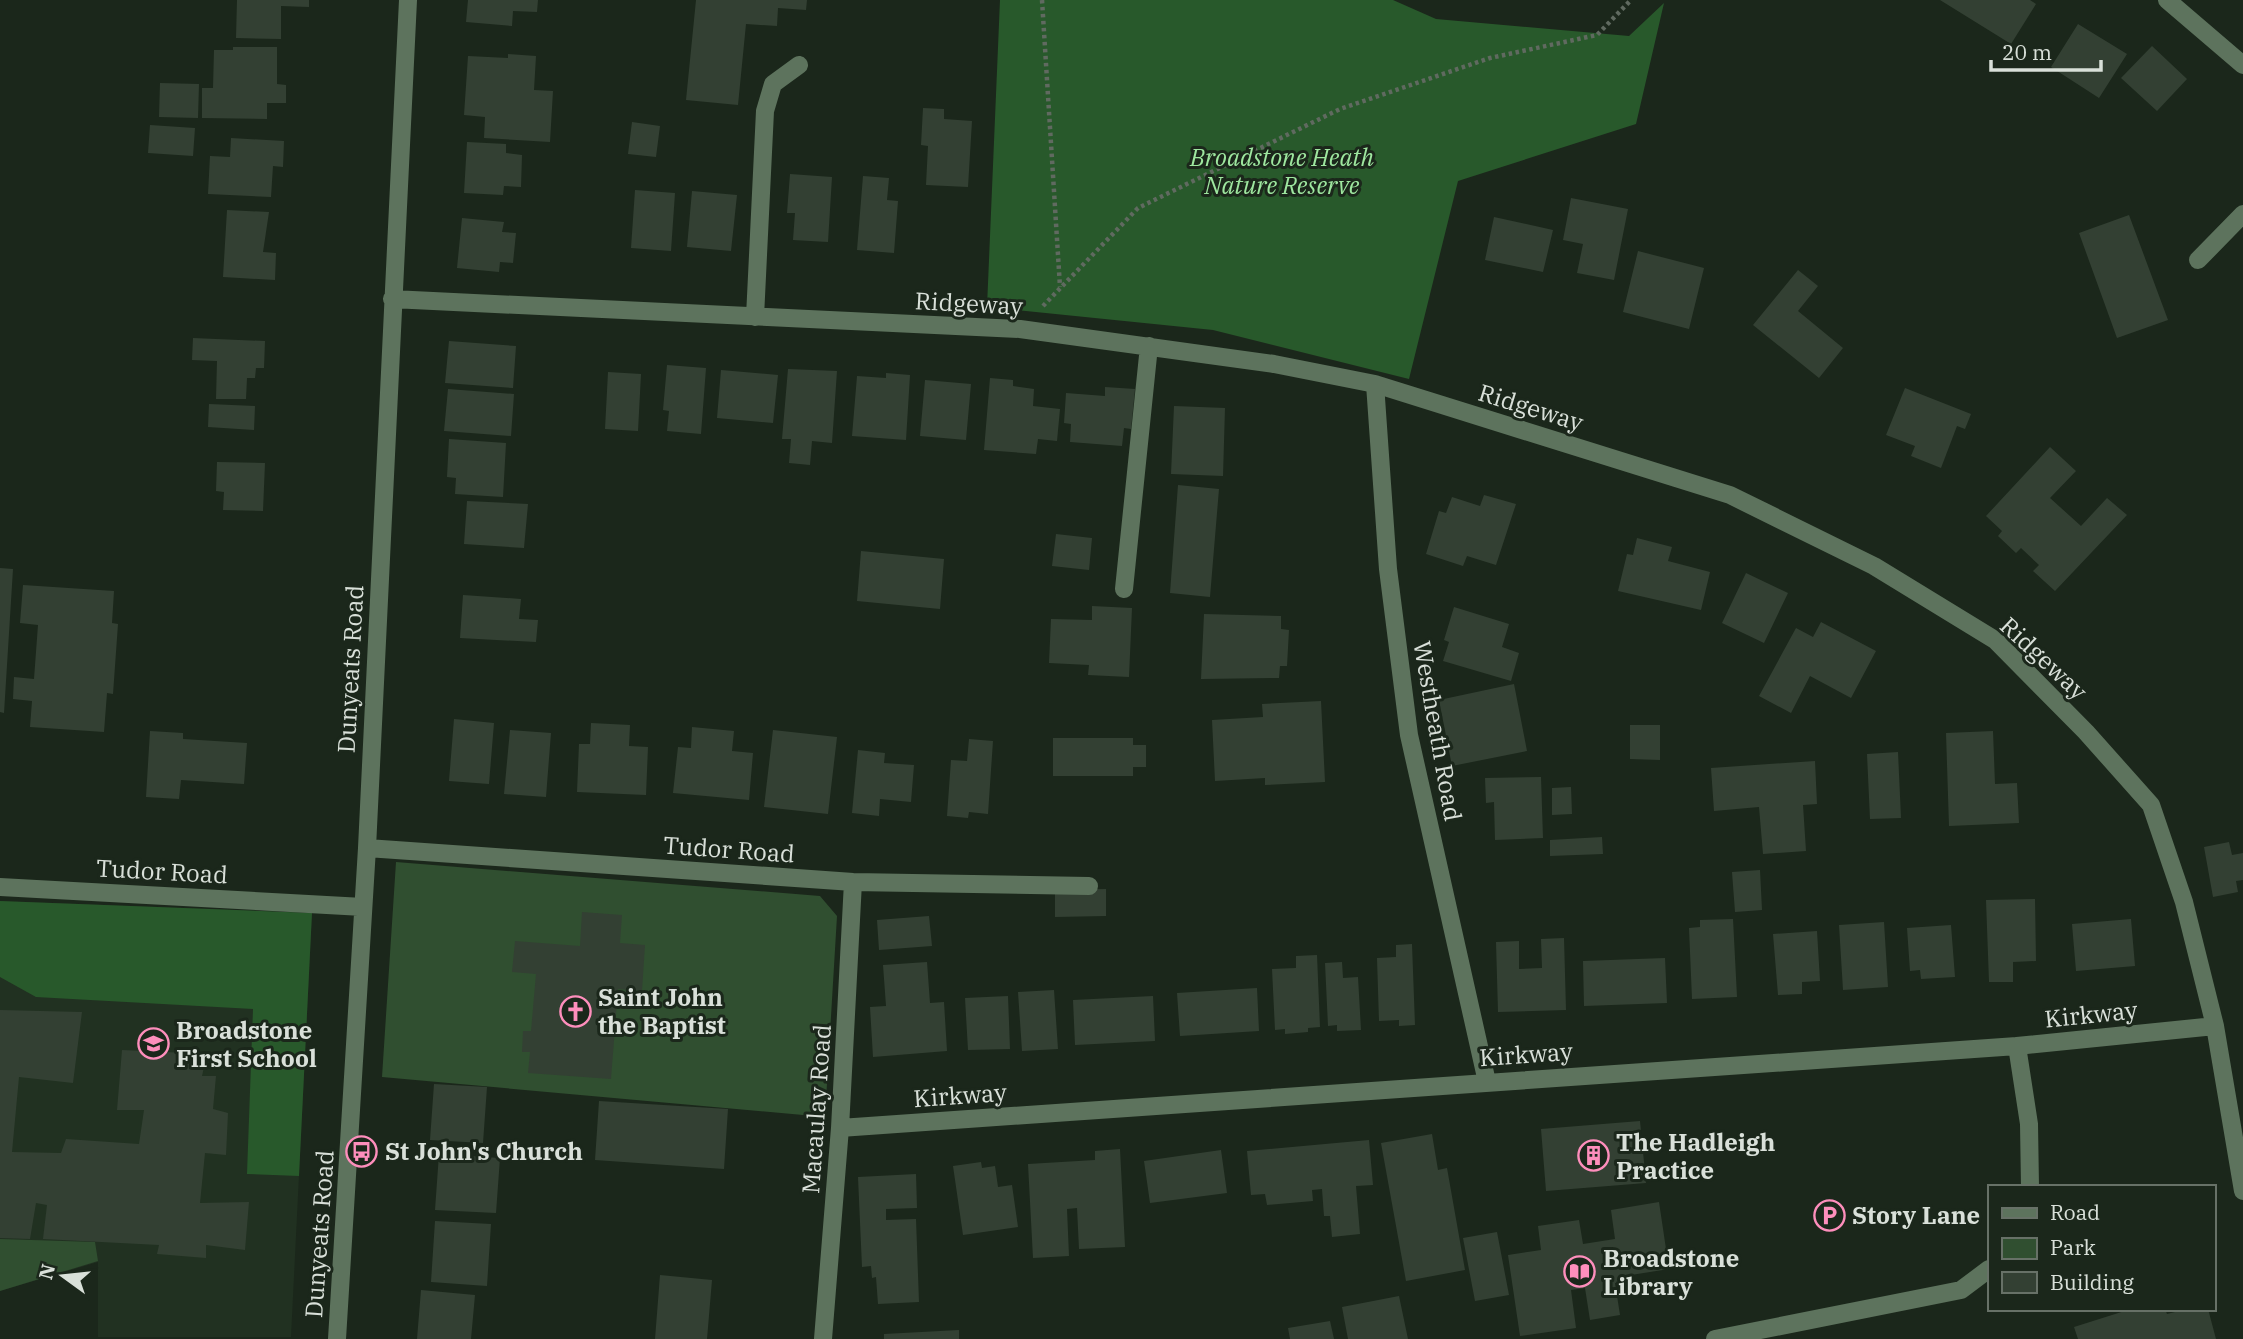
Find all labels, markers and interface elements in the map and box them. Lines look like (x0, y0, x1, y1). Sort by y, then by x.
scale bar (1991, 28, 2101, 72)
text: 20 m (2002, 38, 2052, 66)
park label: Broadstone Heath Nature Reserve (1189, 141, 1374, 201)
street label: Ridgeway (914, 284, 1024, 322)
street label: Ridgeway (1475, 376, 1588, 438)
street label: Dunyeats Road (330, 584, 370, 754)
street label: Ridgeway (1994, 609, 2095, 707)
street label: Westheath Road (1406, 638, 1470, 824)
street label: Tudor Road (662, 828, 796, 870)
street label: Tudor Road (95, 852, 229, 890)
place label: Saint John the Baptist (598, 981, 726, 1041)
street label: Kirkway (2043, 993, 2139, 1035)
church icon: Saint John the Baptist (558, 994, 592, 1028)
place label: Broadstone First School (176, 1014, 317, 1074)
street label: Macaulay Road (794, 1023, 838, 1195)
school or university icon: Broadstone First School (136, 1027, 170, 1061)
street label: Kirkway (1478, 1035, 1574, 1073)
street label: Kirkway (912, 1076, 1008, 1114)
place label: The Hadleigh Practice (1616, 1126, 1775, 1186)
bus stop icon: St John's Church (345, 1134, 379, 1168)
place label: St John's Church (385, 1135, 583, 1167)
building icon: The Hadleigh Practice (1576, 1139, 1610, 1173)
street label: Dunyeats Road (297, 1149, 341, 1319)
legend (1988, 1185, 2215, 1311)
parking icon: Story Lane (1812, 1198, 1846, 1232)
text: Road (2050, 1198, 2100, 1226)
place label: Story Lane (1852, 1199, 1980, 1231)
text: Park (2050, 1233, 2097, 1261)
north arrow (28, 1241, 98, 1311)
place label: Broadstone Library (1603, 1242, 1739, 1302)
library icon: Broadstone Library (1563, 1255, 1597, 1289)
text: N (33, 1261, 60, 1282)
text: Building (2050, 1268, 2135, 1296)

